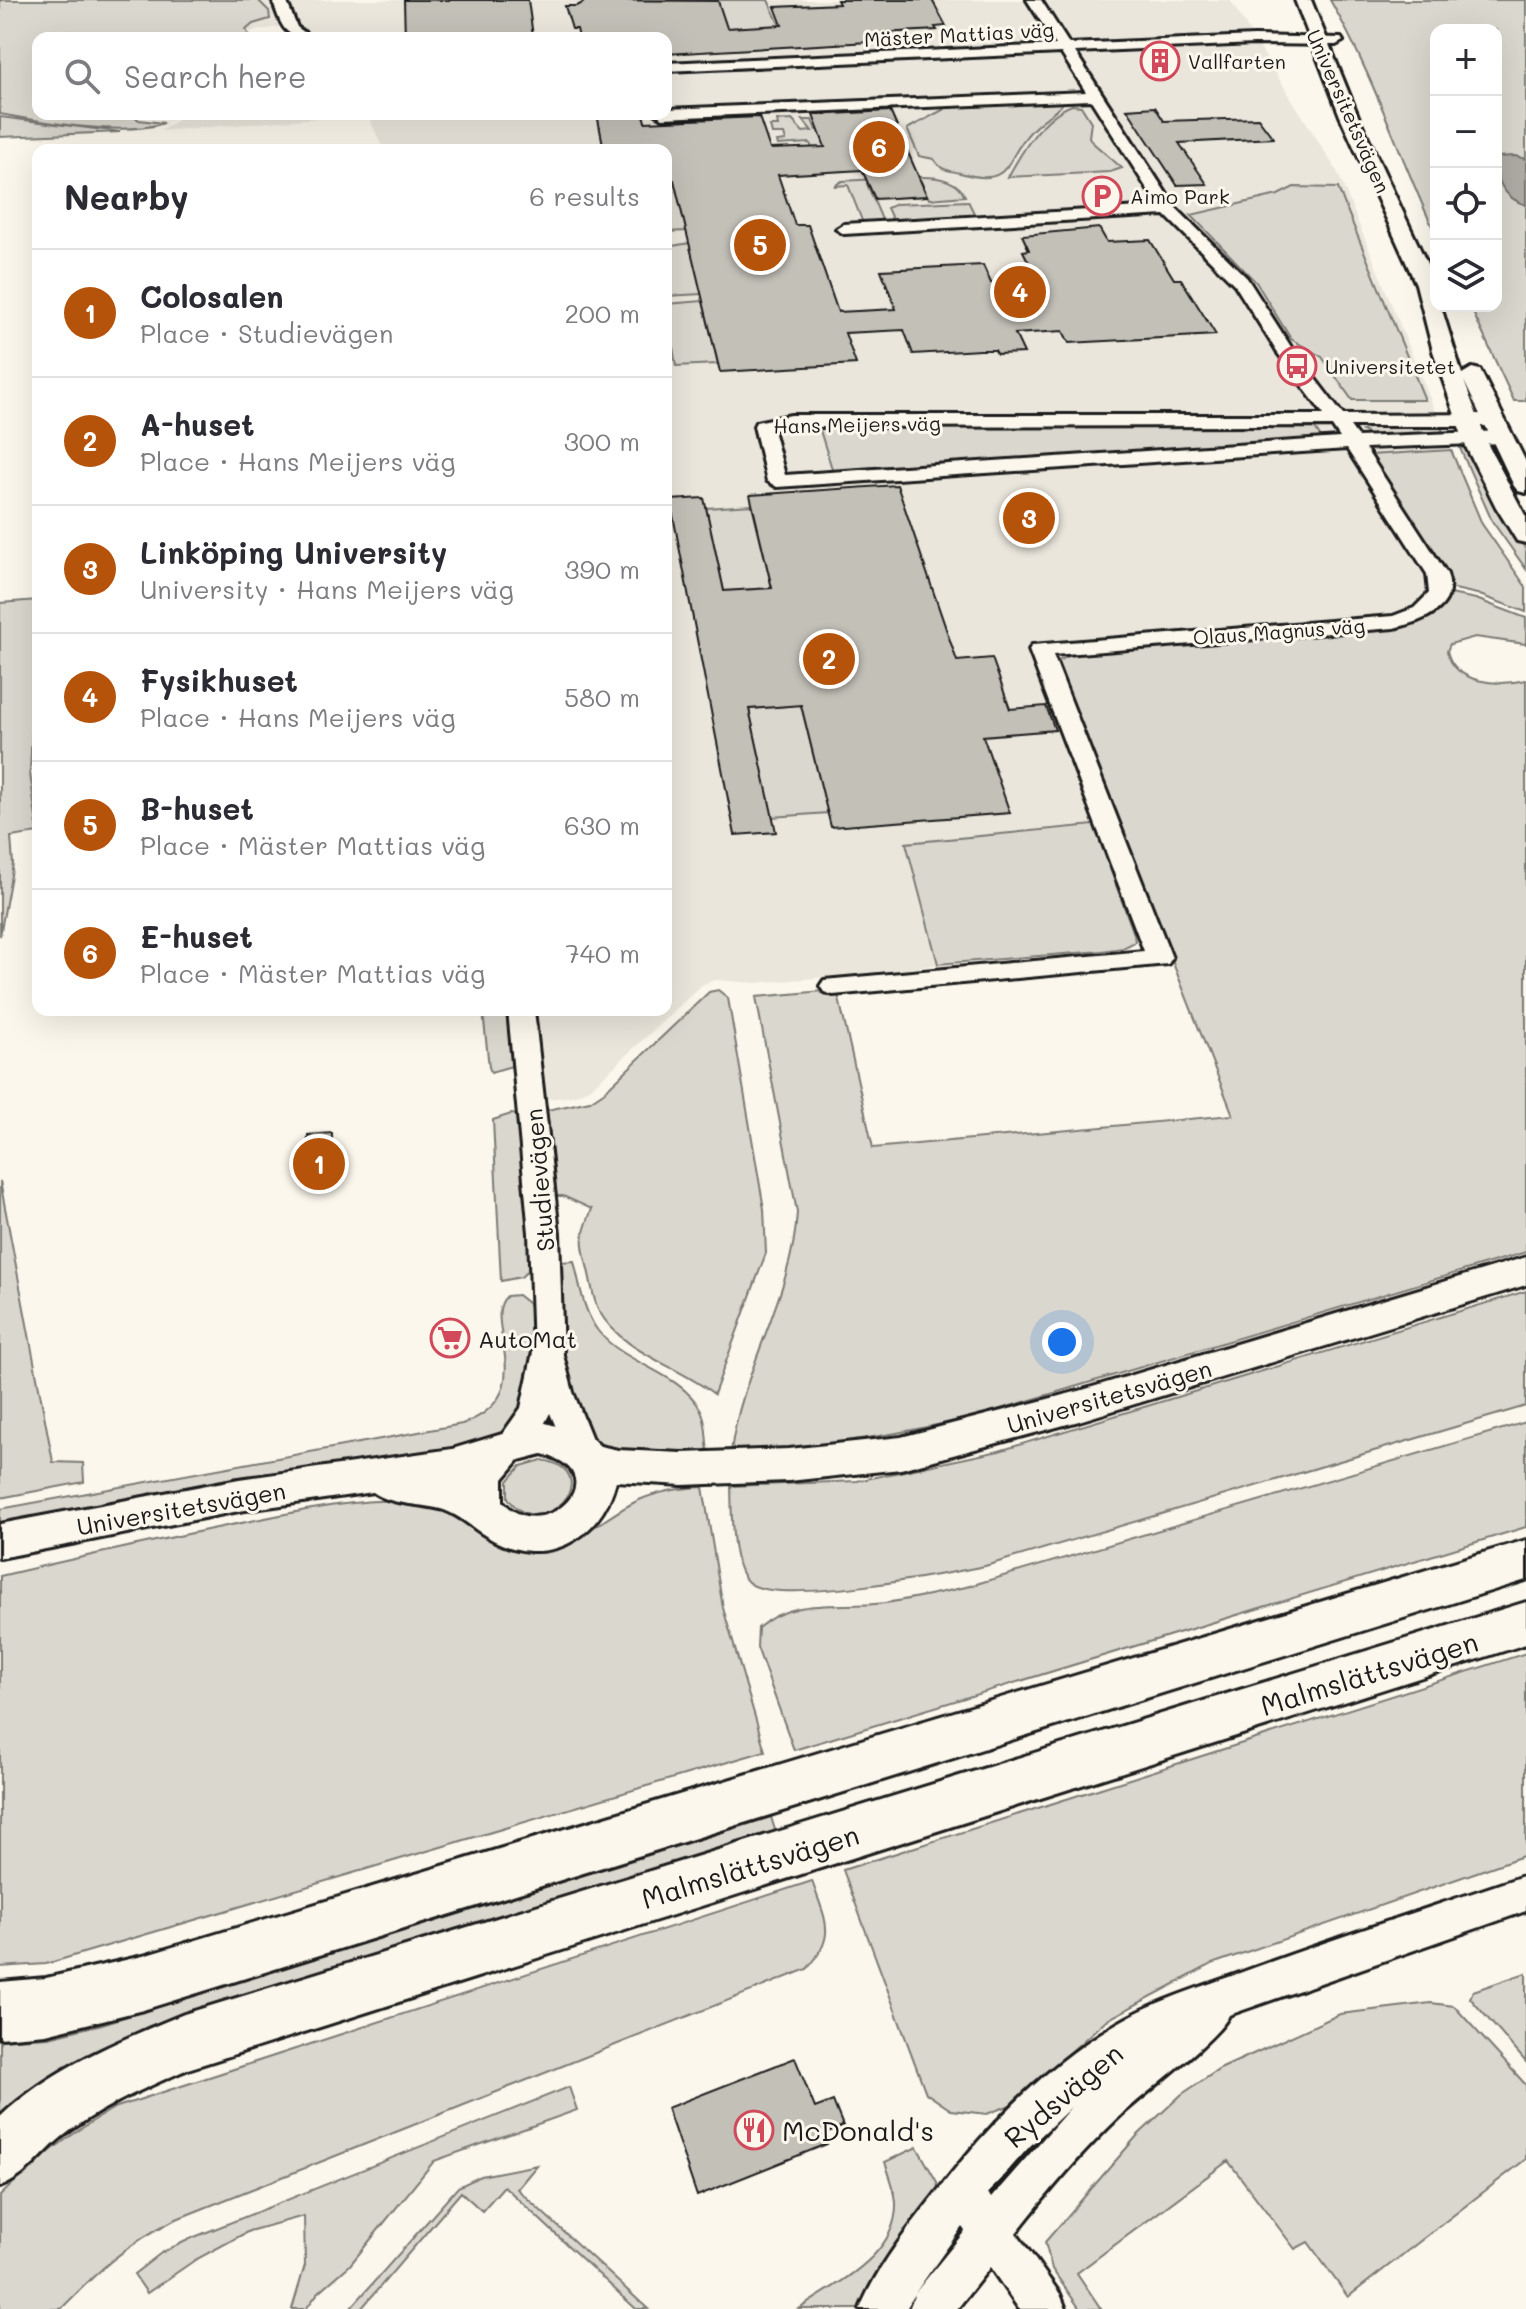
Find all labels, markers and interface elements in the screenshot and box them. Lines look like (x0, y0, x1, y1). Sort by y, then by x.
street label: Mäster Mattias väg (863, 16, 1055, 52)
map controls (1430, 24, 1502, 312)
button: + (1430, 24, 1502, 96)
street label: Universitetsvägen (1301, 25, 1397, 197)
search box (32, 32, 672, 120)
building icon: Vallfarten (1139, 40, 1181, 82)
place label: Vallfarten (1188, 48, 1286, 74)
icon: search (60, 54, 104, 98)
text: Search here (124, 56, 307, 96)
button: − (1430, 96, 1502, 168)
pin: 6 (853, 117, 905, 177)
button: locate (1430, 168, 1502, 240)
text: Nearby (64, 174, 189, 219)
parking icon: Aimo Park (1081, 175, 1123, 217)
text: 6 results (529, 179, 640, 213)
place label: Aimo Park (1130, 183, 1230, 209)
pin: 5 (734, 215, 786, 275)
button: layers (1430, 240, 1502, 312)
pin: 4 (994, 262, 1046, 322)
text: Colosalen (140, 276, 284, 316)
text: 1 (84, 296, 96, 330)
text: 200 m (564, 296, 640, 330)
text: Place · Studievägen (140, 316, 393, 350)
bus stop icon: Universitetet (1276, 345, 1318, 387)
place label: Universitetet (1325, 353, 1456, 379)
text: A-huset (140, 404, 255, 444)
street label: Hans Meijers väg (773, 410, 941, 438)
text: 2 (83, 424, 97, 458)
text: 300 m (564, 424, 640, 458)
text: Place · Hans Meijers väg (140, 444, 456, 478)
pin: 3 (1003, 488, 1055, 548)
text: Linköping University (140, 532, 447, 572)
text: 3 (82, 552, 98, 586)
text: 390 m (564, 552, 640, 586)
text: University · Hans Meijers väg (140, 572, 514, 606)
street label: Olaus Magnus väg (1192, 612, 1366, 650)
pin: 2 (803, 629, 855, 689)
text: Fysikhuset (140, 660, 298, 700)
text: 4 (82, 680, 98, 714)
text: 580 m (564, 680, 640, 714)
text: Place · Hans Meijers väg (140, 700, 456, 734)
text: B-huset (140, 788, 254, 828)
text: 5 (82, 808, 98, 842)
text: 630 m (564, 808, 640, 842)
text: Place · Mäster Mattias väg (140, 828, 485, 862)
text: E-huset (140, 916, 253, 956)
text: 6 (82, 936, 98, 970)
text: 740 m (565, 936, 640, 970)
text: Place · Mäster Mattias väg (140, 956, 485, 990)
street label: Studievägen (517, 1107, 561, 1253)
pin: 1 (293, 1134, 345, 1194)
supermarket icon: AutoMat (429, 1317, 471, 1359)
your location (1042, 1322, 1082, 1362)
place label: AutoMat (478, 1323, 577, 1354)
street label: Universitetsvägen (1003, 1352, 1215, 1440)
street label: Universitetsvägen (74, 1474, 288, 1542)
street label: Malmslättsvägen (1256, 1623, 1482, 1723)
street label: Malmslättsvägen (637, 1816, 863, 1916)
street label: Rydsvägen (996, 2035, 1130, 2155)
restaurant icon: McDonald's (733, 2109, 775, 2151)
place label: McDonald's (782, 2112, 934, 2148)

